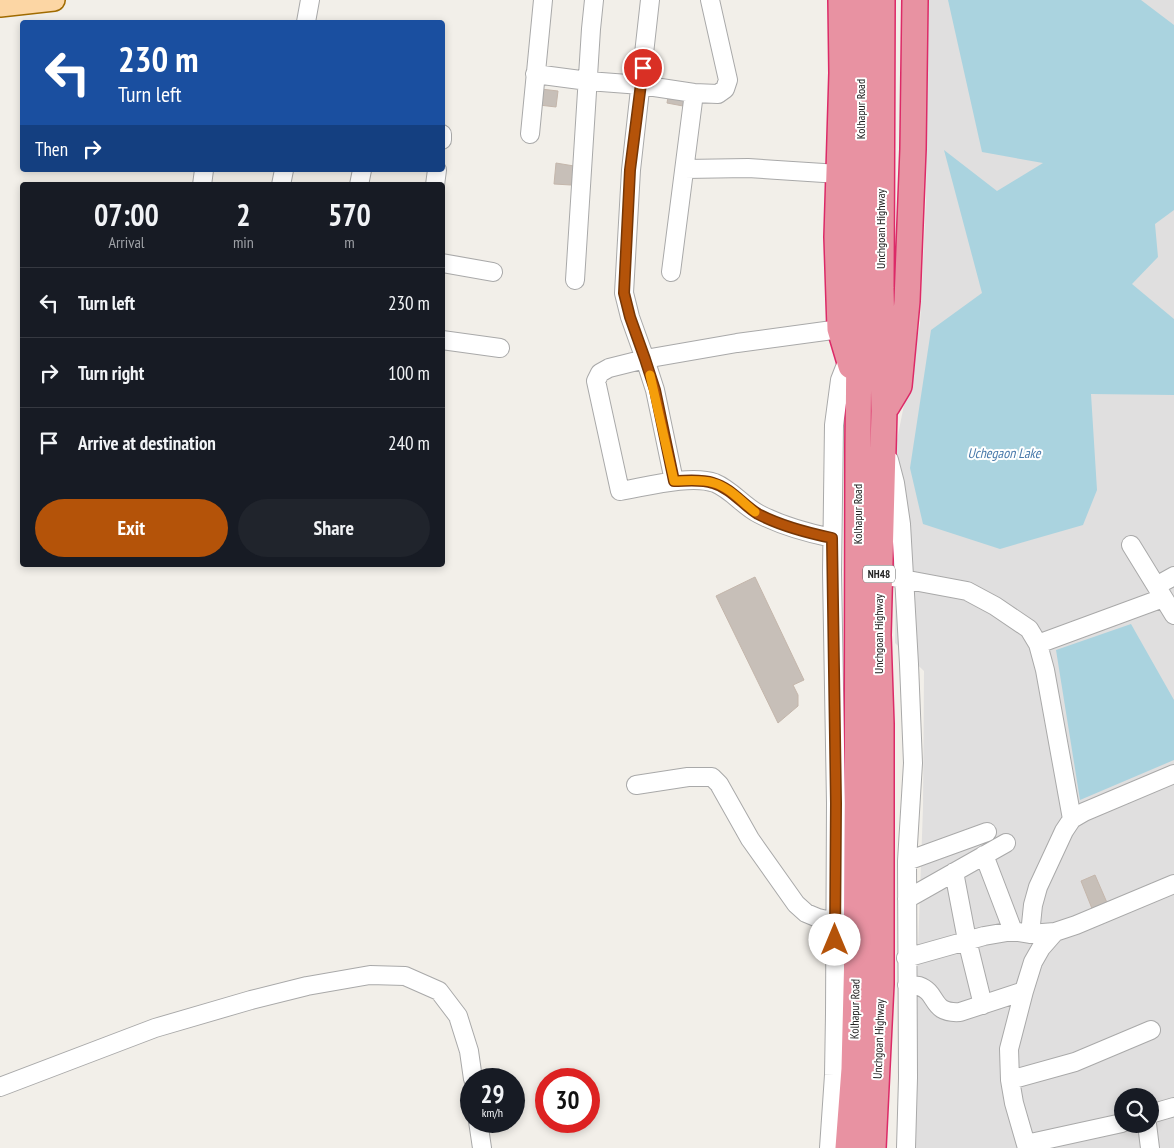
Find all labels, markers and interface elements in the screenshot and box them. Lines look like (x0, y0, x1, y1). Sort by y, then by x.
text: 230 m (118, 36, 199, 82)
icon: left (35, 40, 100, 105)
pin (622, 47, 664, 89)
icon: arrive (629, 54, 657, 82)
street label: Kolhapur Road (853, 79, 868, 139)
text: Turn left (118, 80, 182, 108)
icon: right (78, 135, 106, 163)
text: Then (35, 137, 68, 161)
street label: Unchgoan Highway (873, 189, 888, 269)
text: 07:00 (94, 195, 159, 234)
text: 2 (236, 195, 251, 234)
text: 570 (328, 195, 371, 234)
text: Arrival (108, 232, 145, 252)
text: min (233, 232, 254, 252)
text: m (344, 232, 355, 252)
icon: left (35, 289, 63, 317)
text: Turn left (78, 291, 135, 315)
text: 230 m (388, 291, 430, 315)
icon: right (35, 359, 63, 387)
text: Turn right (78, 361, 144, 385)
text: 100 m (388, 361, 430, 385)
icon: arrive (35, 429, 63, 457)
text: Arrive at destination (78, 431, 216, 455)
text: 240 m (388, 431, 430, 455)
water label: Uchegaon Lake (967, 444, 1042, 462)
street label: Kolhapur Road (850, 484, 865, 544)
button: Exit (35, 499, 228, 557)
button: Share (238, 499, 430, 557)
road number: NH48 (863, 566, 895, 582)
street label: Unchgoan Highway (871, 594, 886, 674)
position arrow (808, 913, 860, 965)
street label: Kolhapur Road (846, 979, 863, 1039)
street label: Unchgoan Highway (870, 998, 887, 1079)
speed limit sign: 30 (535, 1068, 600, 1133)
text: 29 (481, 1078, 504, 1110)
map controls (1114, 1088, 1159, 1133)
button: search (1114, 1088, 1159, 1133)
text: km/h (482, 1105, 503, 1120)

